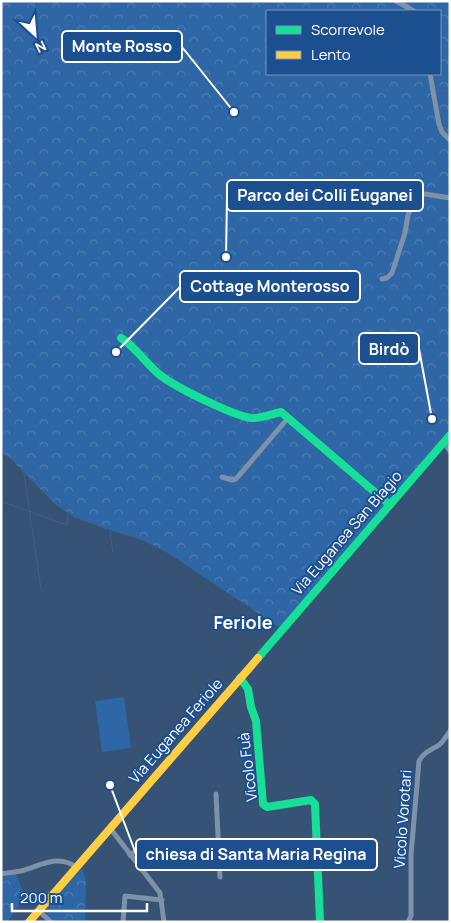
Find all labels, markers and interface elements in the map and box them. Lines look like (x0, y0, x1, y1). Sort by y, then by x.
north arrow (10, 10, 60, 60)
legend (266, 10, 441, 75)
text: Scorrevole (311, 19, 385, 40)
callout: Monte Rosso (62, 31, 182, 62)
text: Monte Rosso (72, 35, 172, 57)
text: N (32, 36, 50, 58)
text: Lento (311, 44, 351, 65)
callout: Parco dei Colli Euganei (227, 180, 423, 211)
text: Parco dei Colli Euganei (237, 184, 413, 206)
callout: Cottage Monterosso (180, 271, 360, 302)
text: Cottage Monterosso (190, 275, 350, 297)
callout: Birdò (359, 333, 419, 364)
text: Birdò (369, 338, 409, 360)
street label: Via Euganea San Biagio (287, 466, 407, 600)
district label: Feriole (213, 610, 273, 634)
street label: Via Euganea Feriole (124, 673, 227, 788)
street label: Vicolo Fuà (233, 731, 262, 803)
street label: Vicolo Vorotari (389, 769, 416, 869)
callout: chiesa di Santa Maria Regina (136, 839, 377, 870)
text: chiesa di Santa Maria Regina (145, 843, 367, 865)
scale bar (12, 880, 148, 912)
text: 200 m (20, 887, 63, 908)

